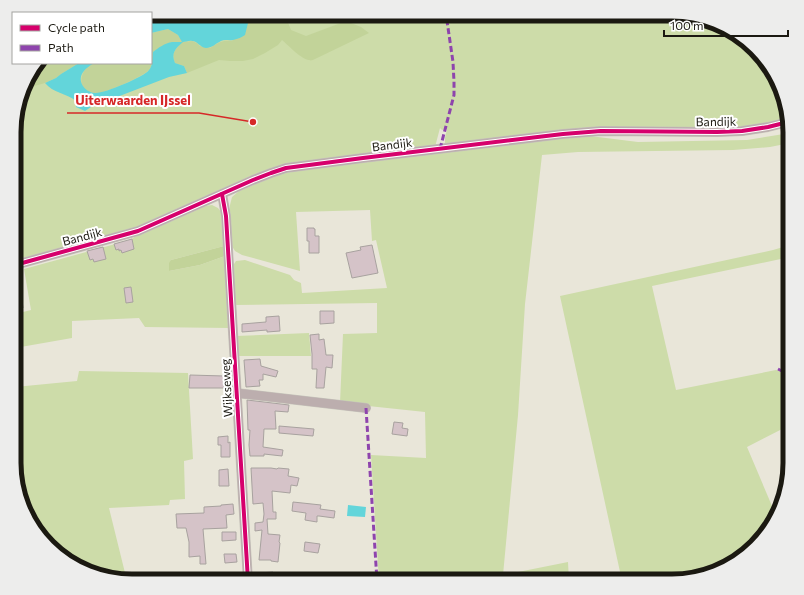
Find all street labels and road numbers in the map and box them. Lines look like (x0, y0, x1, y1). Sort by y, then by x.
street label: Bandijk (696, 114, 737, 128)
street label: Bandijk (371, 135, 413, 153)
street label: Bandijk (61, 224, 104, 248)
street label: Wijkseweg (217, 358, 235, 418)

